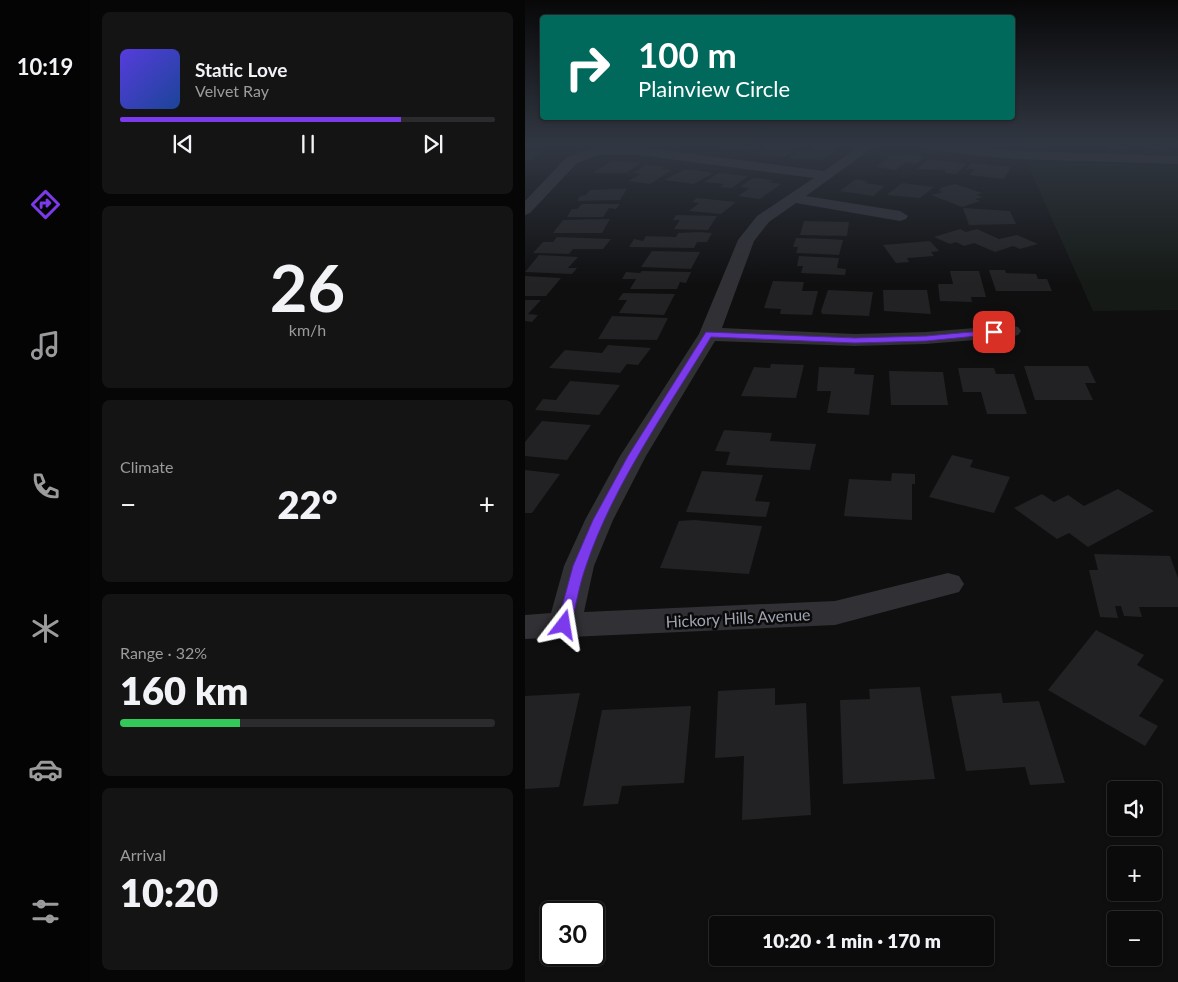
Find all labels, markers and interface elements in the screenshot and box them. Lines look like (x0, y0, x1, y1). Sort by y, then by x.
text: 100 m (638, 33, 737, 75)
icon: right (555, 35, 620, 100)
text: 10:19 (17, 53, 73, 80)
text: Static Love (195, 58, 287, 81)
text: Plainview Circle (638, 75, 790, 102)
text: Velvet Ray (195, 81, 269, 100)
icon: previous (169, 130, 197, 158)
icon: pause (294, 130, 322, 158)
icon: next (419, 130, 447, 158)
icon: directions (28, 187, 63, 222)
text: 26 (270, 248, 345, 326)
pin (973, 311, 1015, 353)
icon: arrive (980, 318, 1008, 346)
text: km/h (289, 320, 326, 339)
icon: music (28, 328, 63, 363)
text: Climate (120, 457, 173, 476)
icon: phone (28, 469, 63, 504)
text: 22° (278, 481, 337, 527)
text: − (120, 487, 136, 521)
text: + (479, 487, 495, 521)
position arrow (537, 598, 589, 650)
street label: Hickory Hills Avenue (665, 604, 811, 631)
icon: climate (28, 611, 63, 646)
text: Range · 32% (120, 643, 207, 662)
text: 160 km (120, 667, 248, 713)
icon: car (28, 752, 63, 787)
map controls (1107, 781, 1162, 966)
button: sound (1107, 781, 1162, 836)
text: Arrival (120, 845, 166, 864)
button: + (1107, 846, 1162, 901)
text: 10:20 (120, 869, 218, 915)
icon: filters (28, 894, 63, 929)
speed limit sign: 30 (540, 901, 605, 966)
button: − (1107, 911, 1162, 966)
text: 10:20 · 1 min · 170 m (762, 929, 941, 952)

